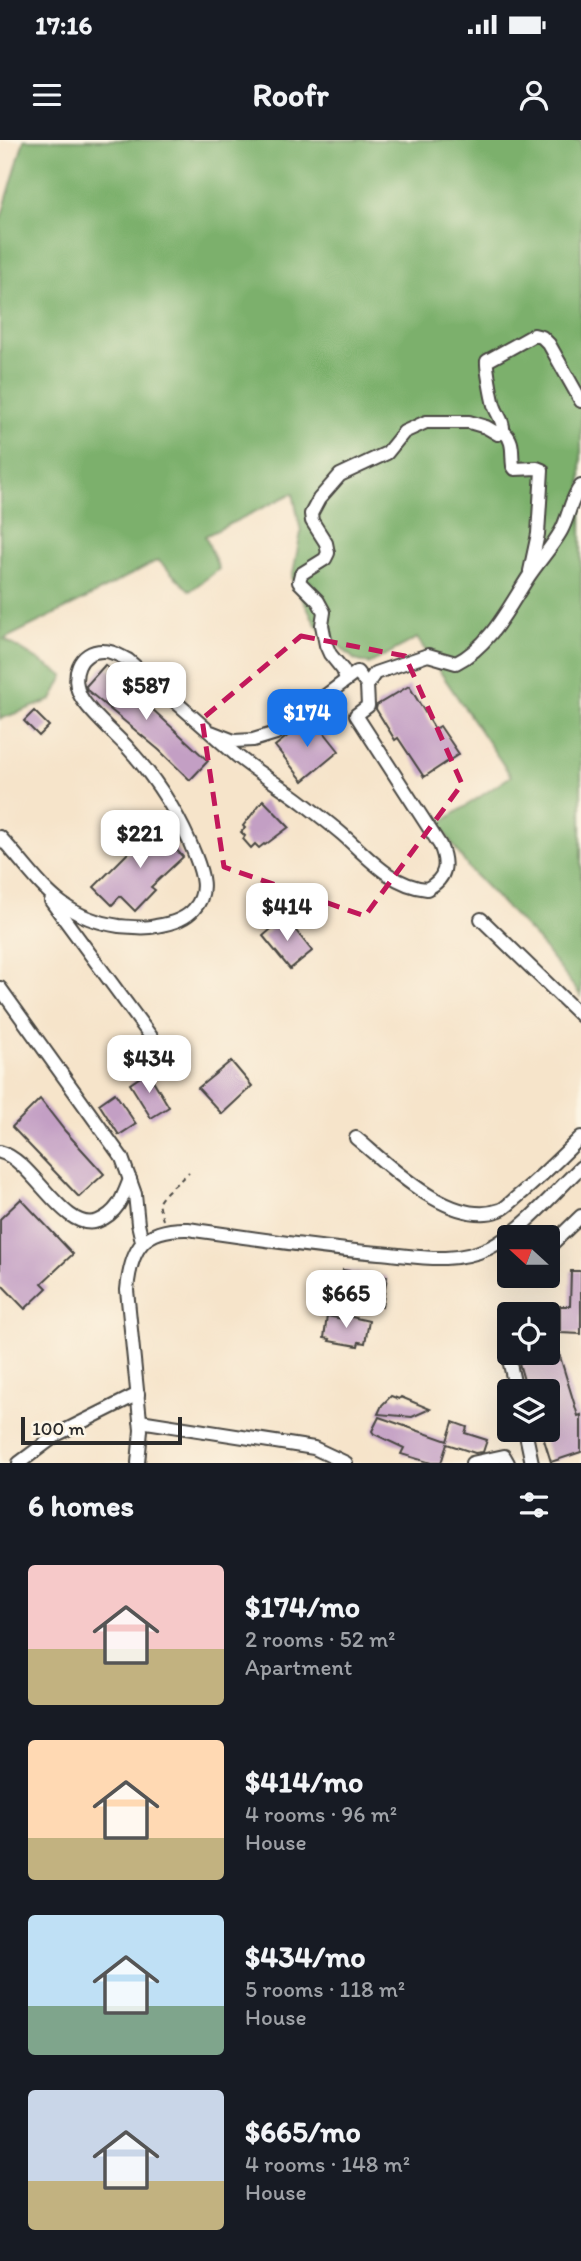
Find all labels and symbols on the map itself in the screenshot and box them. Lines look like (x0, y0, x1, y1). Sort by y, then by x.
pin: $587 (105, 662, 187, 722)
pin: $174 (266, 690, 348, 749)
pin: $221 (99, 810, 181, 870)
pin: $414 (246, 884, 328, 943)
pin: $434 (108, 1035, 190, 1095)
north arrow (497, 1225, 560, 1288)
pin: $665 (305, 1270, 387, 1330)
scale bar (21, 1414, 182, 1446)

